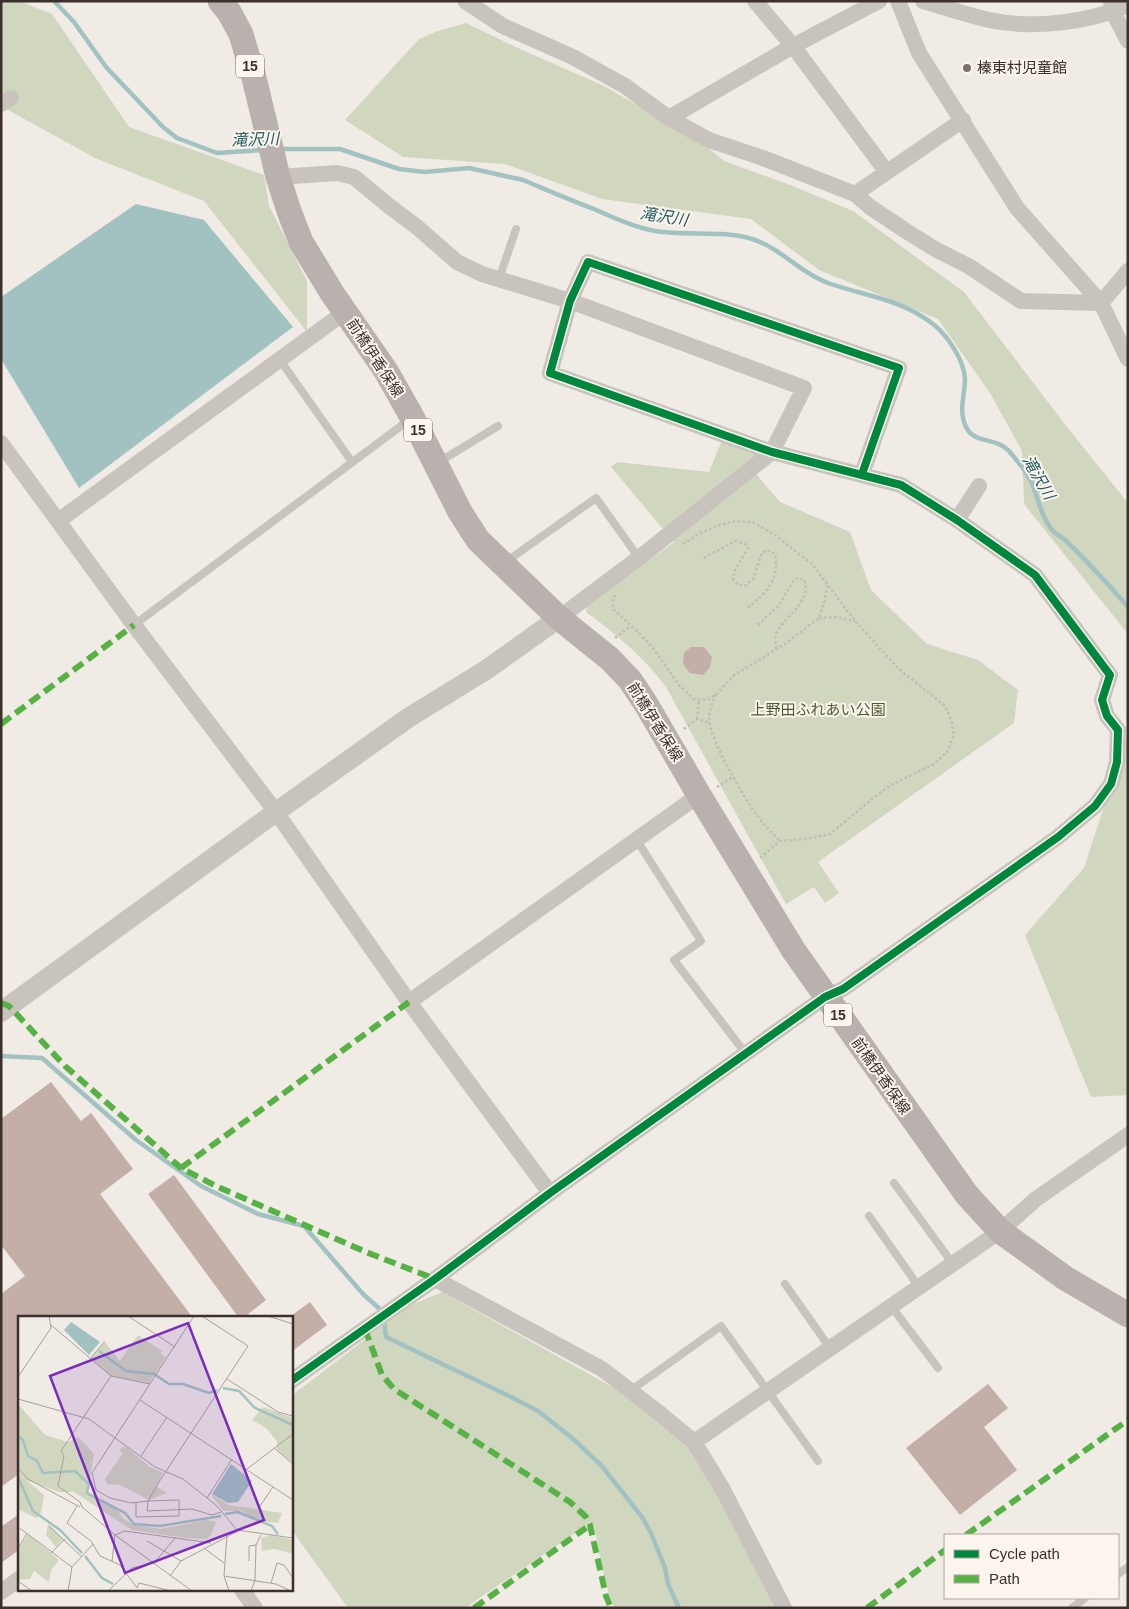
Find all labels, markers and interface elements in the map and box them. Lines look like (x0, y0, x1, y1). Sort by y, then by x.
road number: 15 (236, 54, 264, 78)
place label: 榛東村児童館 (977, 59, 1067, 76)
marker: 榛東村児童館 (961, 62, 973, 74)
water label: 滝沢川 (231, 130, 281, 149)
water label: 滝沢川 (639, 204, 691, 229)
street label: 前橋伊香保線 (344, 315, 407, 400)
road number: 15 (404, 418, 432, 442)
water label: 滝沢川 (1019, 452, 1059, 504)
street label: 前橋伊香保線 (624, 679, 686, 764)
park label: 上野田ふれあい公園 (750, 701, 886, 718)
road number: 15 (824, 1004, 852, 1026)
street label: 前橋伊香保線 (849, 1034, 914, 1117)
inset map (18, 1316, 292, 1592)
legend (944, 1534, 1119, 1599)
text: Cycle path (989, 1545, 1060, 1562)
text: Path (989, 1570, 1020, 1587)

